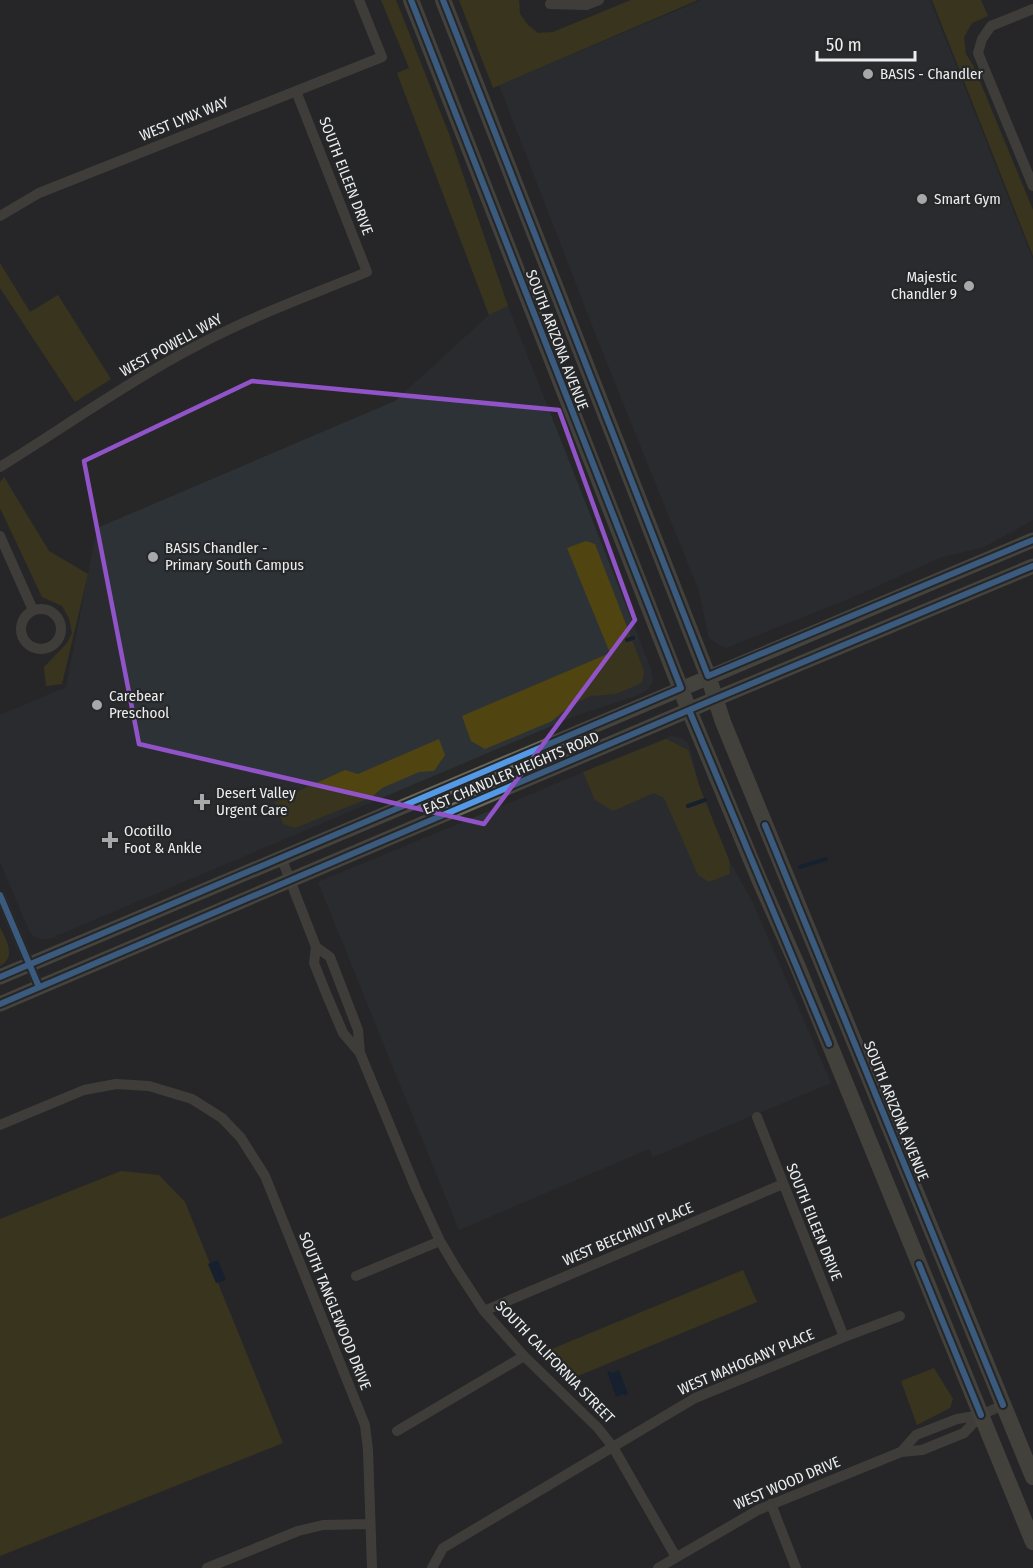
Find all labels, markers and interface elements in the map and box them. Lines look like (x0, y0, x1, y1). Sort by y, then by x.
scale bar (817, 24, 914, 62)
text: 50 m (826, 34, 862, 56)
place label: BASIS - Chandler (880, 65, 983, 83)
marker: BASIS - Chandler (861, 67, 875, 81)
street label: WEST LYNX WAY (137, 93, 232, 145)
street label: SOUTH EILEEN DRIVE (315, 114, 377, 238)
place label: Smart Gym (934, 190, 1001, 208)
marker: Smart Gym (915, 192, 929, 206)
street label: SOUTH ARIZONA AVENUE (522, 267, 592, 413)
place label: Majestic Chandler 9 (891, 268, 958, 303)
marker: Majestic Chandler 9 (962, 279, 976, 293)
street label: WEST POWELL WAY (117, 309, 226, 380)
place label: BASIS Chandler - Primary South Campus (165, 539, 304, 574)
marker: BASIS Chandler - Primary South Campus (146, 550, 160, 564)
place label: Carebear Preschool (109, 687, 169, 722)
marker: Carebear Preschool (90, 698, 104, 712)
street label: EAST CHANDLER HEIGHTS ROAD (420, 728, 602, 818)
place label: Desert Valley Urgent Care (216, 784, 296, 819)
marker: Desert Valley Urgent Care (193, 793, 211, 811)
place label: Ocotillo Foot & Ankle (124, 822, 202, 857)
marker: Ocotillo Foot & Ankle (101, 831, 119, 849)
street label: SOUTH ARIZONA AVENUE (860, 1038, 932, 1184)
street label: SOUTH EILEEN DRIVE (782, 1161, 846, 1283)
street label: WEST BEECHNUT PLACE (560, 1198, 696, 1270)
street label: SOUTH TANGLEWOOD DRIVE (295, 1230, 375, 1392)
street label: SOUTH CALIFORNIA STREET (492, 1297, 618, 1427)
street label: WEST MAHOGANY PLACE (675, 1325, 817, 1399)
street label: WEST WOOD DRIVE (731, 1453, 843, 1513)

